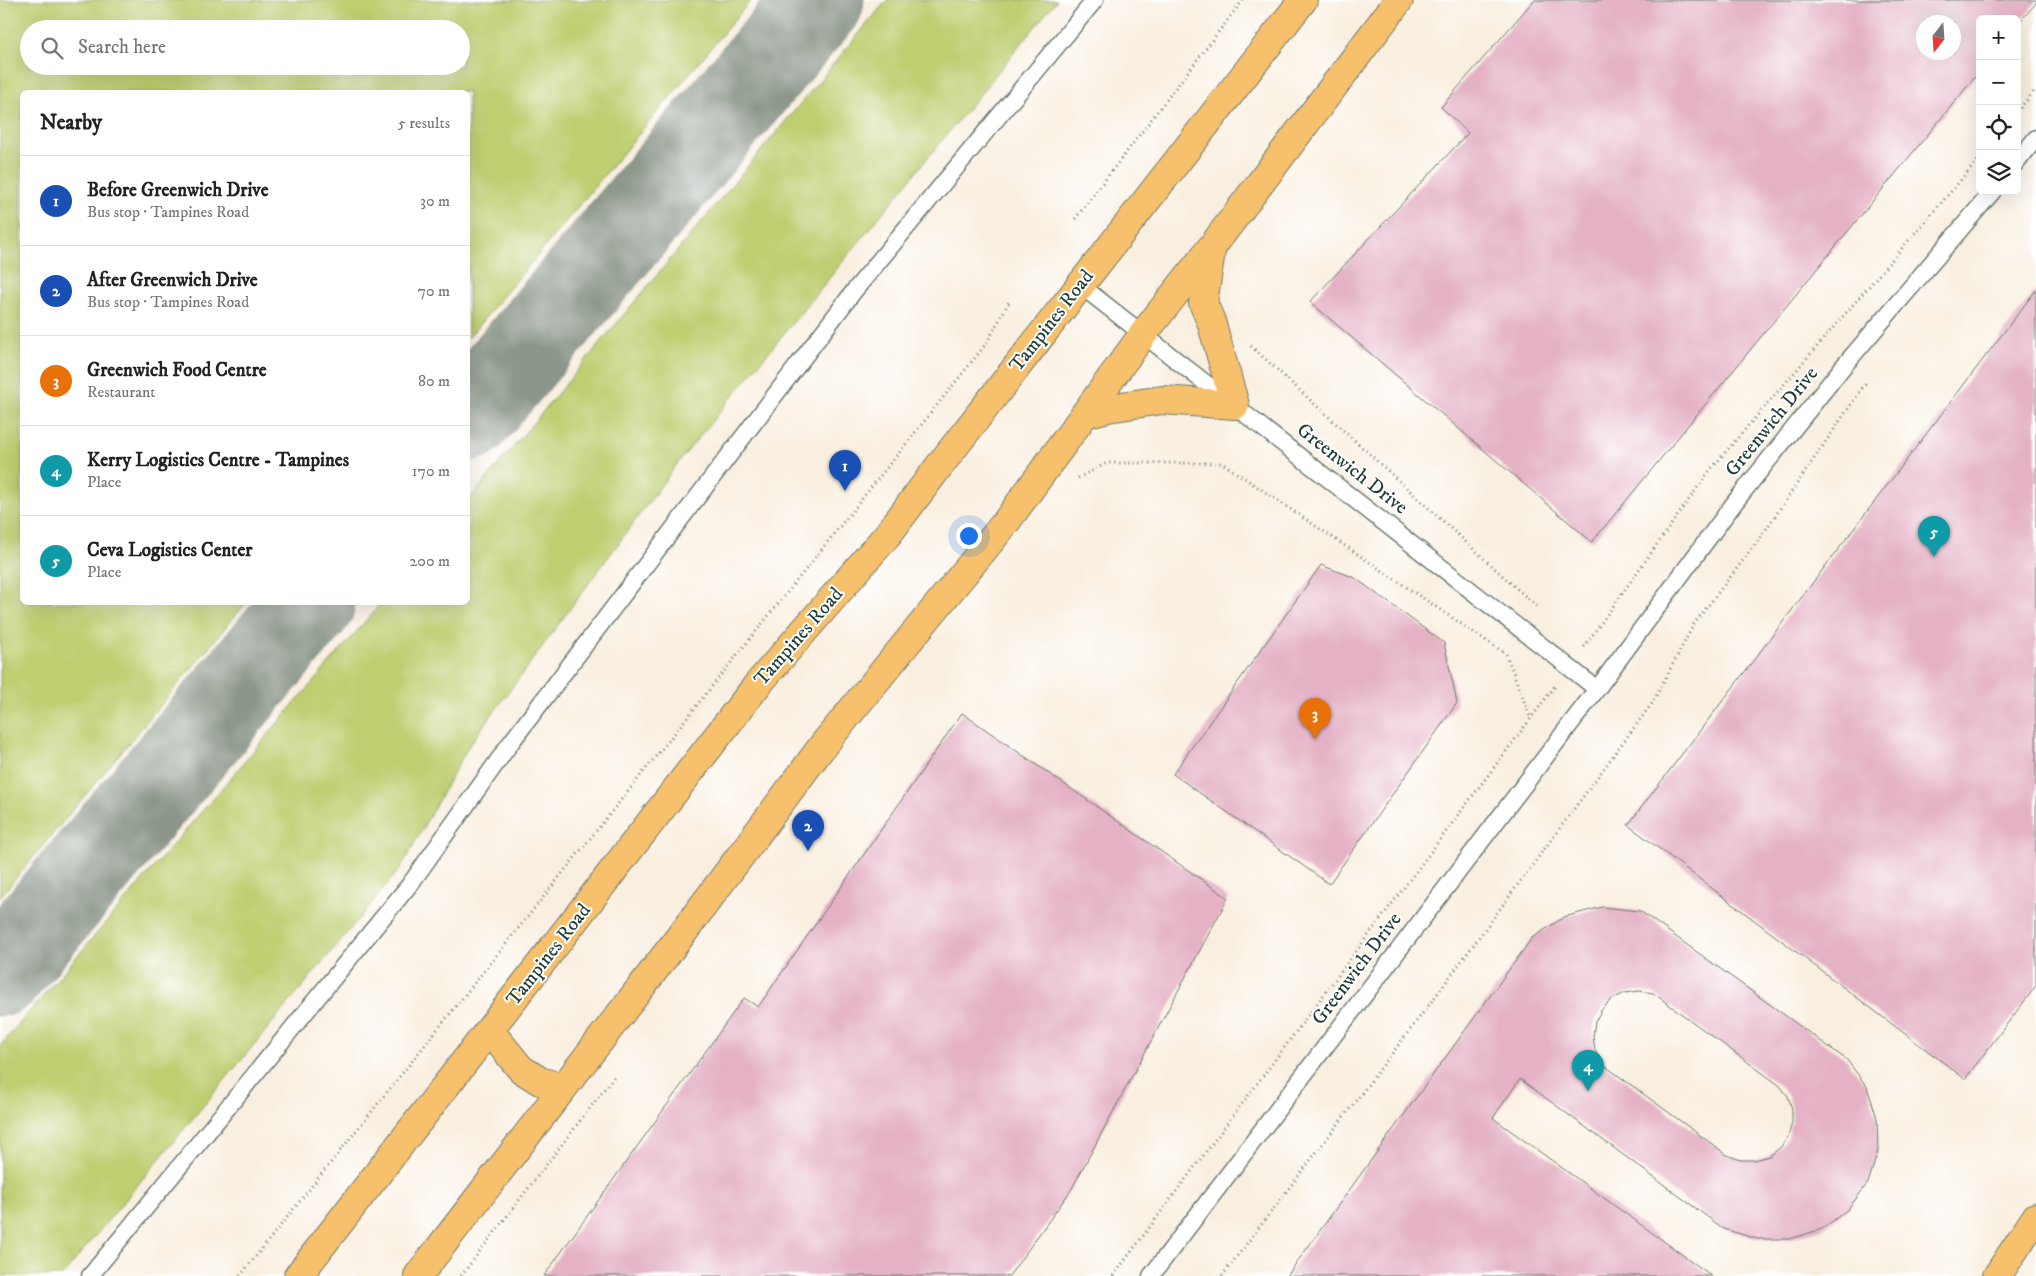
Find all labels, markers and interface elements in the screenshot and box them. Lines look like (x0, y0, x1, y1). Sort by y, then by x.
north arrow (1916, 15, 1961, 60)
map controls (1976, 15, 2021, 195)
button: + (1976, 15, 2021, 60)
search box (20, 20, 470, 75)
icon: search (38, 34, 66, 62)
text: Search here (78, 36, 166, 59)
button: − (1976, 60, 2021, 105)
button: locate (1976, 105, 2021, 150)
text: Nearby (40, 110, 102, 136)
text: 5 results (398, 113, 450, 133)
button: layers (1976, 150, 2021, 195)
text: Before Greenwich Drive (87, 179, 269, 202)
text: 1 (53, 191, 59, 211)
text: 30 m (420, 191, 450, 211)
text: Bus stop · Tampines Road (87, 202, 249, 222)
street label: Tampines Road (1004, 265, 1100, 377)
text: After Greenwich Drive (87, 269, 258, 292)
text: 2 (52, 281, 60, 301)
text: 70 m (418, 281, 450, 301)
text: Bus stop · Tampines Road (87, 292, 249, 312)
text: Greenwich Food Centre (87, 359, 267, 382)
street label: Greenwich Drive (1720, 362, 1824, 482)
text: 3 (53, 371, 59, 391)
text: 80 m (418, 371, 450, 391)
text: Restaurant (87, 382, 155, 402)
street label: Greenwich Drive (1291, 418, 1413, 520)
text: Kerry Logistics Centre - Tampines (87, 449, 349, 472)
pin: 1 (829, 450, 861, 491)
text: 4 (51, 461, 61, 481)
text: 170 m (412, 461, 450, 481)
text: Place (87, 472, 121, 492)
pin: 5 (1918, 516, 1950, 557)
your location (956, 523, 982, 549)
text: Ceva Logistics Center (87, 539, 252, 562)
text: 5 (52, 551, 60, 571)
text: 200 m (409, 551, 450, 571)
text: Place (87, 562, 121, 582)
street label: Tampines Road (749, 582, 849, 692)
pin: 3 (1299, 698, 1331, 739)
pin: 2 (792, 810, 824, 851)
street label: Tampines Road (501, 899, 597, 1011)
street label: Greenwich Drive (1307, 908, 1407, 1030)
pin: 4 (1572, 1050, 1604, 1091)

